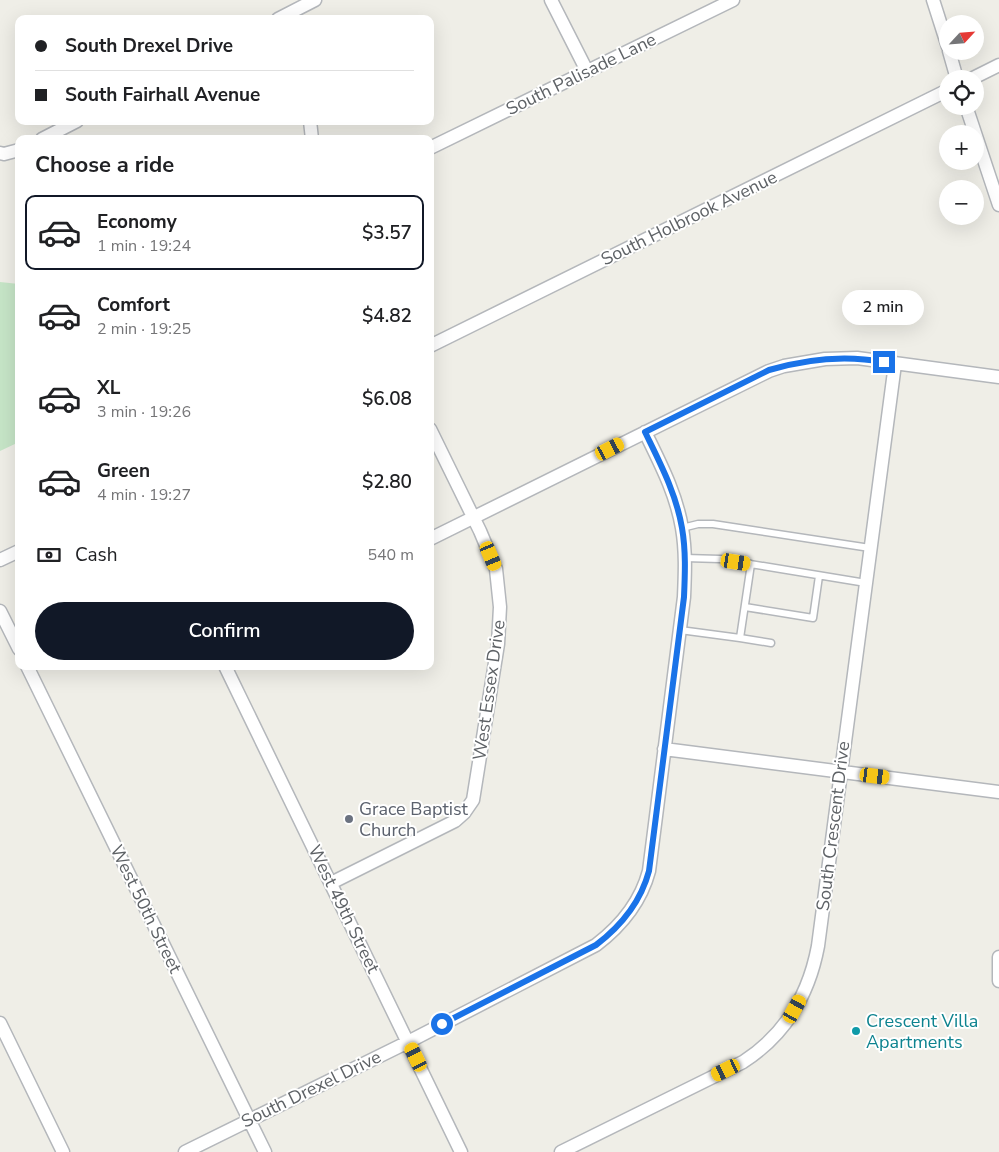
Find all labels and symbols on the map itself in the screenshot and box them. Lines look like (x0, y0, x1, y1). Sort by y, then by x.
north arrow (939, 15, 984, 60)
street label: South Palisade Lane (502, 27, 660, 121)
street label: South Holbrook Avenue (597, 165, 781, 271)
callout: 2 min (843, 290, 925, 324)
route end (873, 351, 895, 373)
car (593, 436, 626, 462)
car (478, 539, 503, 573)
car (720, 552, 751, 572)
street label: West Essex Drive (467, 618, 511, 762)
street label: South Crescent Drive (811, 740, 855, 912)
car (859, 767, 890, 785)
place label: Grace Baptist Church (359, 797, 468, 842)
marker: Grace Baptist Church (343, 813, 355, 825)
street label: West 50th Street (105, 841, 188, 978)
street label: West 49th Street (303, 841, 386, 978)
car (781, 992, 808, 1026)
place label: Crescent Villa Apartments (866, 1009, 978, 1054)
route start (431, 1013, 453, 1035)
marker: Crescent Villa Apartments (850, 1025, 862, 1037)
car (402, 1040, 429, 1074)
street label: South Drexel Drive (237, 1045, 385, 1133)
car (709, 1057, 742, 1083)

